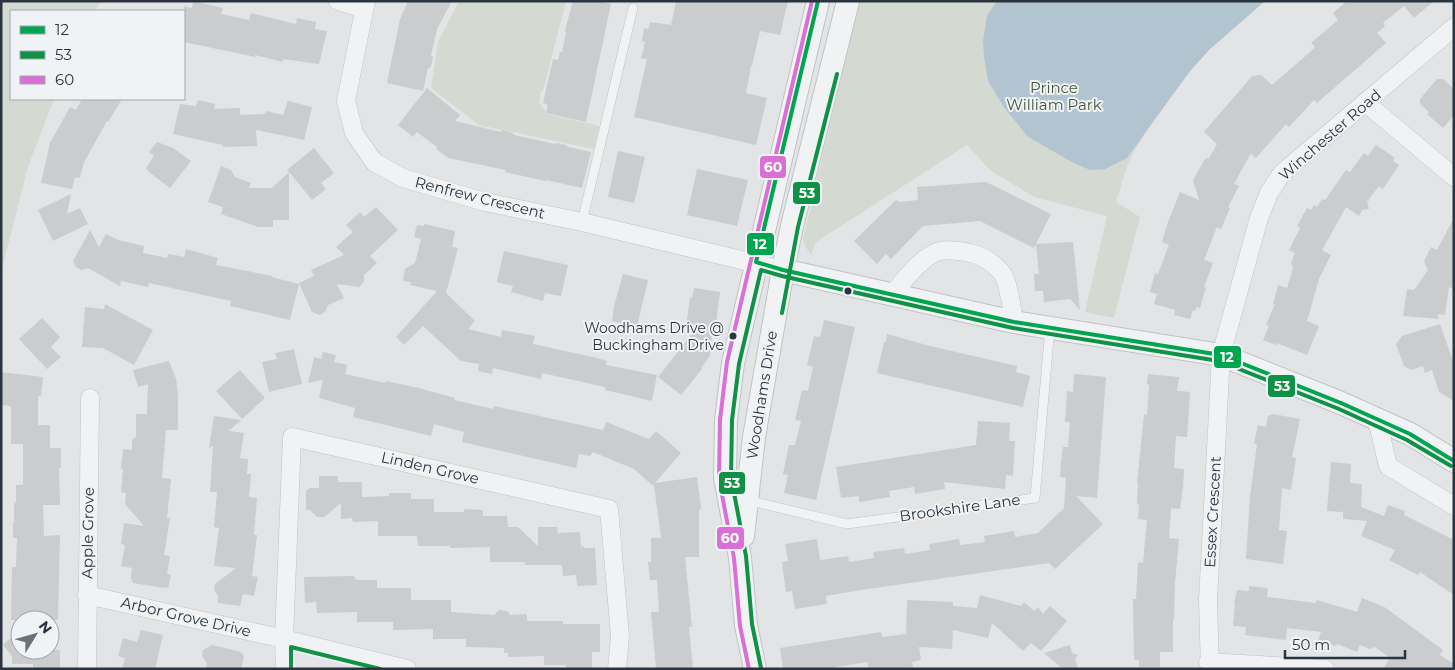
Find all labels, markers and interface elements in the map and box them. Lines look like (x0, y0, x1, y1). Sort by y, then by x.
legend (10, 10, 185, 100)
text: 12 (55, 20, 69, 39)
text: 53 (55, 45, 72, 64)
text: 60 (55, 70, 74, 89)
park label: Prince William Park (1006, 78, 1102, 114)
street label: Winchester Road (1275, 85, 1385, 184)
line badge: 60 (759, 155, 787, 179)
text: 60 (764, 158, 782, 176)
street label: Renfrew Crescent (413, 172, 547, 223)
line badge: 53 (792, 181, 821, 205)
text: 53 (799, 184, 815, 202)
line badge: 12 (746, 232, 775, 256)
text: 12 (753, 235, 767, 253)
unlabelled marker (843, 286, 853, 296)
place label: Woodhams Drive @ Buckingham Drive (584, 319, 724, 354)
street label: Woodhams Drive (742, 329, 781, 461)
marker: Woodhams Drive @ Buckingham Drive (728, 331, 738, 341)
line badge: 12 (1213, 345, 1242, 369)
text: 12 (1220, 348, 1234, 366)
line badge: 53 (1267, 374, 1296, 398)
text: 53 (1274, 377, 1290, 395)
street label: Linden Grove (379, 447, 481, 488)
street label: Essex Crescent (1200, 456, 1225, 568)
line badge: 53 (718, 471, 746, 495)
text: 53 (724, 474, 740, 492)
street label: Apple Grove (77, 487, 98, 579)
street label: Brookshire Lane (898, 490, 1022, 525)
line badge: 60 (716, 526, 745, 550)
text: 60 (721, 529, 739, 547)
street label: Arbor Grove Drive (119, 592, 253, 641)
north arrow (10, 610, 60, 660)
text: N (35, 617, 56, 637)
scale bar (1285, 628, 1405, 660)
text: 50 m (1292, 635, 1330, 654)

